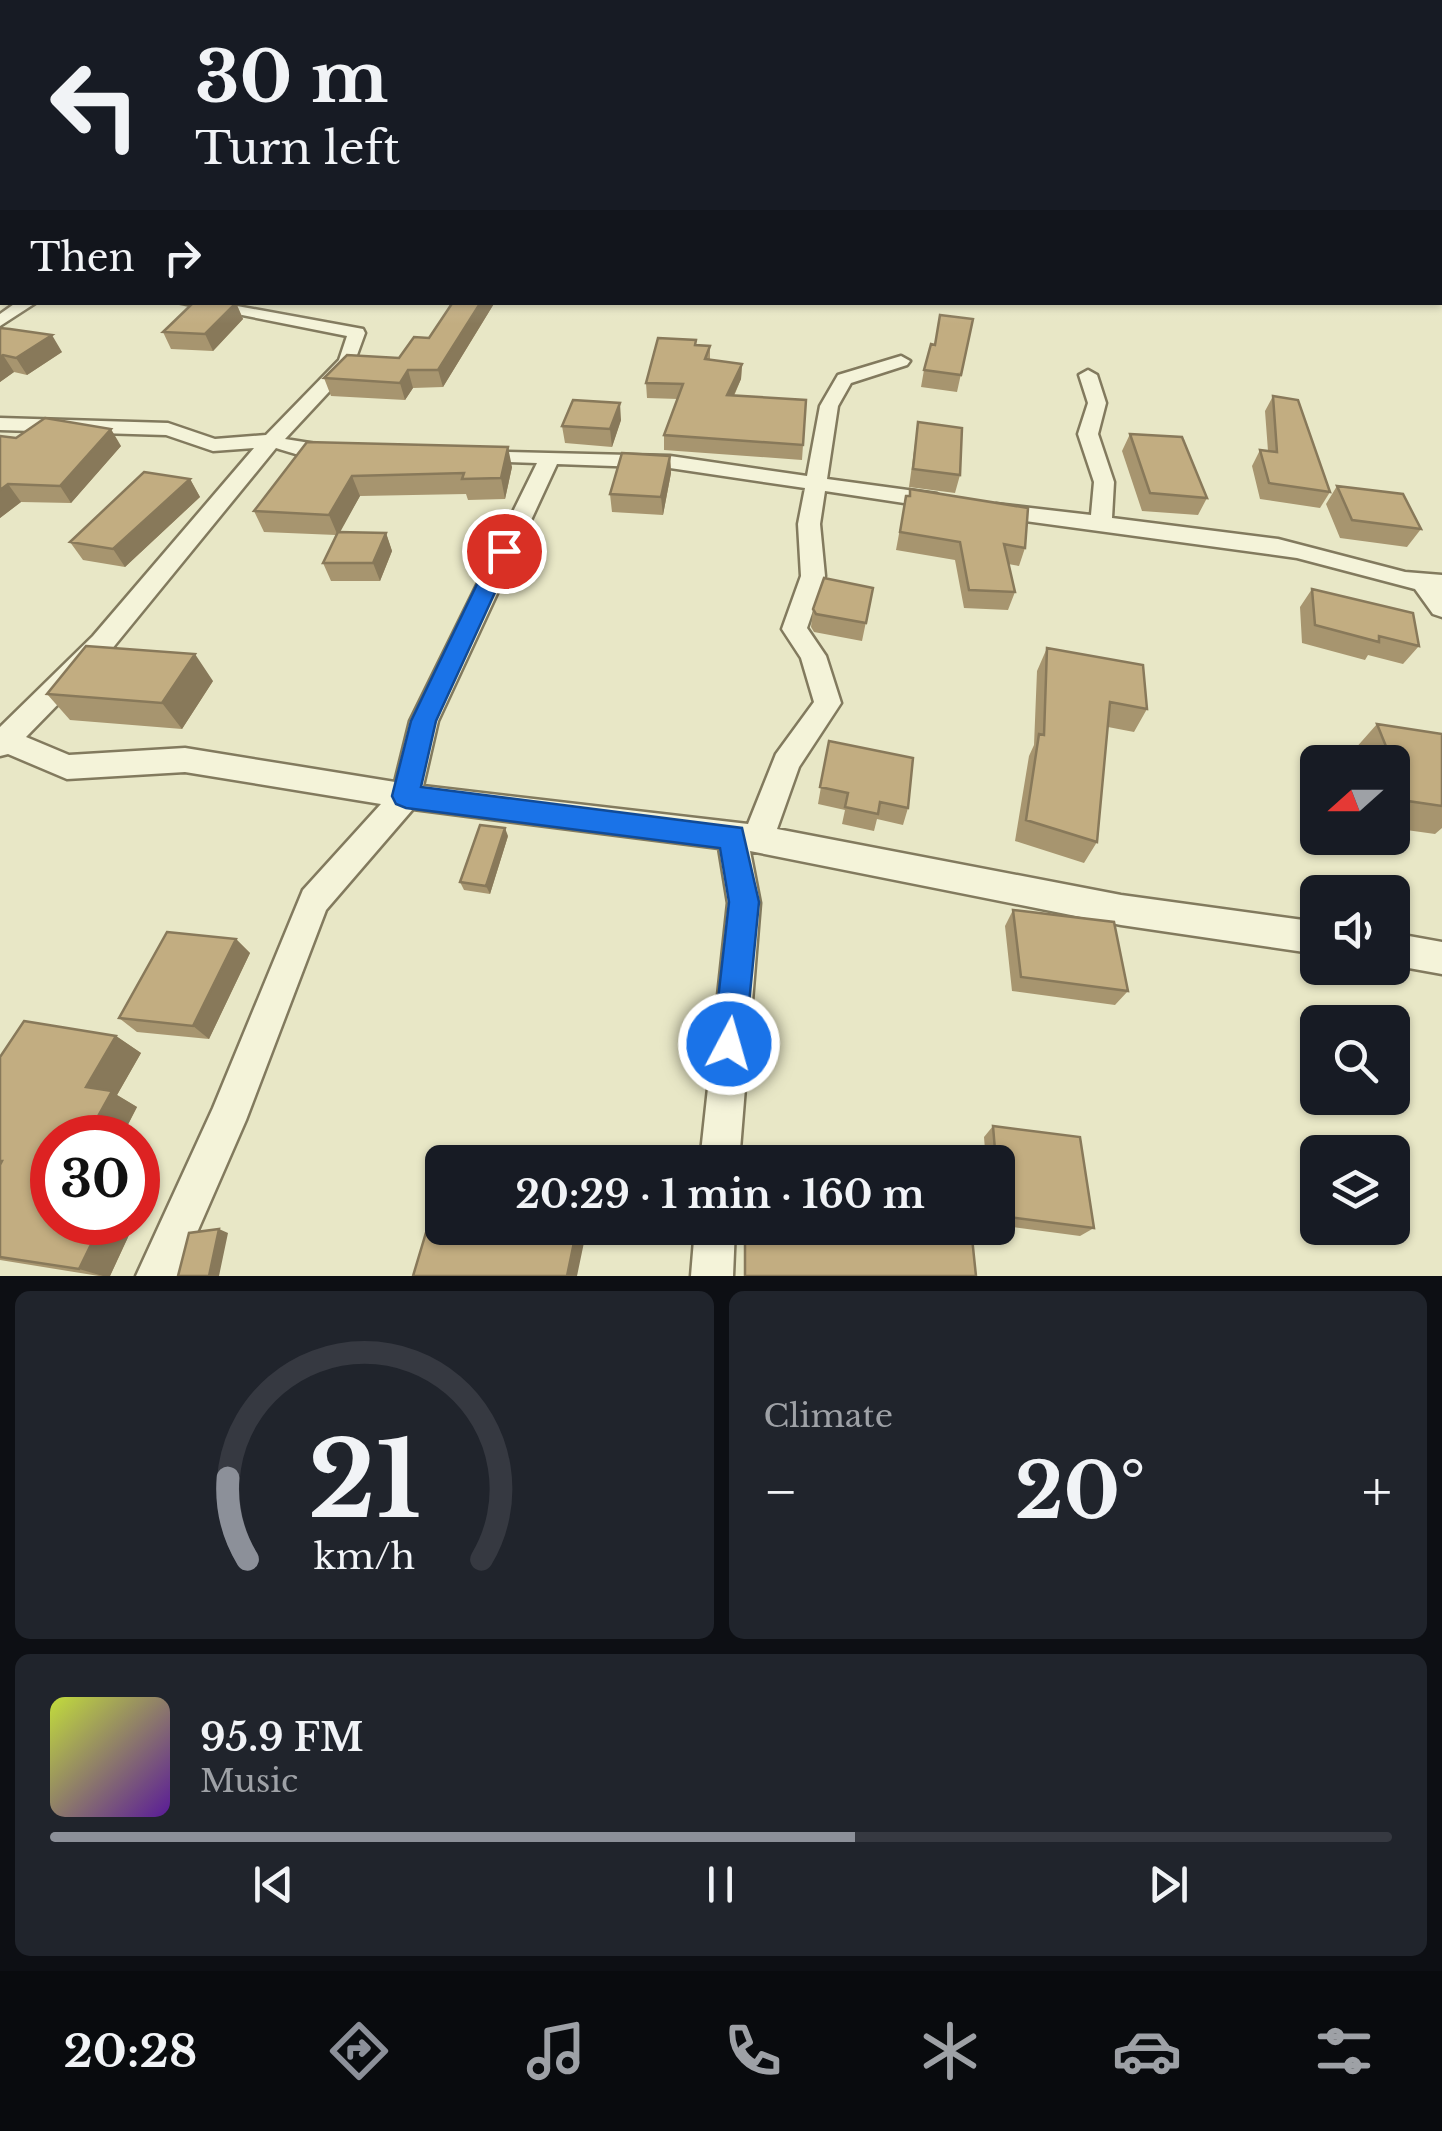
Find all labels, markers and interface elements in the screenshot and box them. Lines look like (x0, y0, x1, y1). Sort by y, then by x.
text: 30 m (195, 34, 388, 121)
icon: left (30, 40, 160, 170)
text: Turn left (195, 120, 400, 176)
icon: right (155, 230, 210, 285)
text: Then (30, 234, 135, 281)
pin (462, 509, 547, 594)
icon: arrive (477, 524, 532, 579)
north arrow (1300, 745, 1410, 855)
map controls (1300, 745, 1410, 1245)
button: sound (1300, 875, 1410, 985)
position arrow (677, 992, 781, 1096)
button: search (1300, 1005, 1410, 1115)
speed limit sign: 30 (30, 1115, 160, 1245)
button: layers (1300, 1135, 1410, 1245)
text: 20:29 · 1 min · 160 m (515, 1171, 925, 1218)
text: Climate (764, 1396, 893, 1436)
text: 21 (308, 1416, 421, 1545)
text: 20° (1015, 1445, 1145, 1538)
text: − (764, 1458, 798, 1526)
text: + (1362, 1458, 1392, 1526)
text: km/h (314, 1534, 415, 1579)
text: 95.9 FM (200, 1714, 364, 1761)
text: Music (200, 1761, 298, 1801)
icon: previous (246, 1857, 301, 1912)
icon: pause (693, 1857, 748, 1912)
icon: next (1141, 1857, 1196, 1912)
icon: directions (324, 2016, 394, 2086)
icon: music (521, 2016, 591, 2086)
icon: phone (718, 2016, 788, 2086)
icon: climate (915, 2016, 985, 2086)
icon: car (1112, 2016, 1182, 2086)
icon: filters (1309, 2016, 1379, 2086)
text: 20:28 (63, 2023, 197, 2079)

